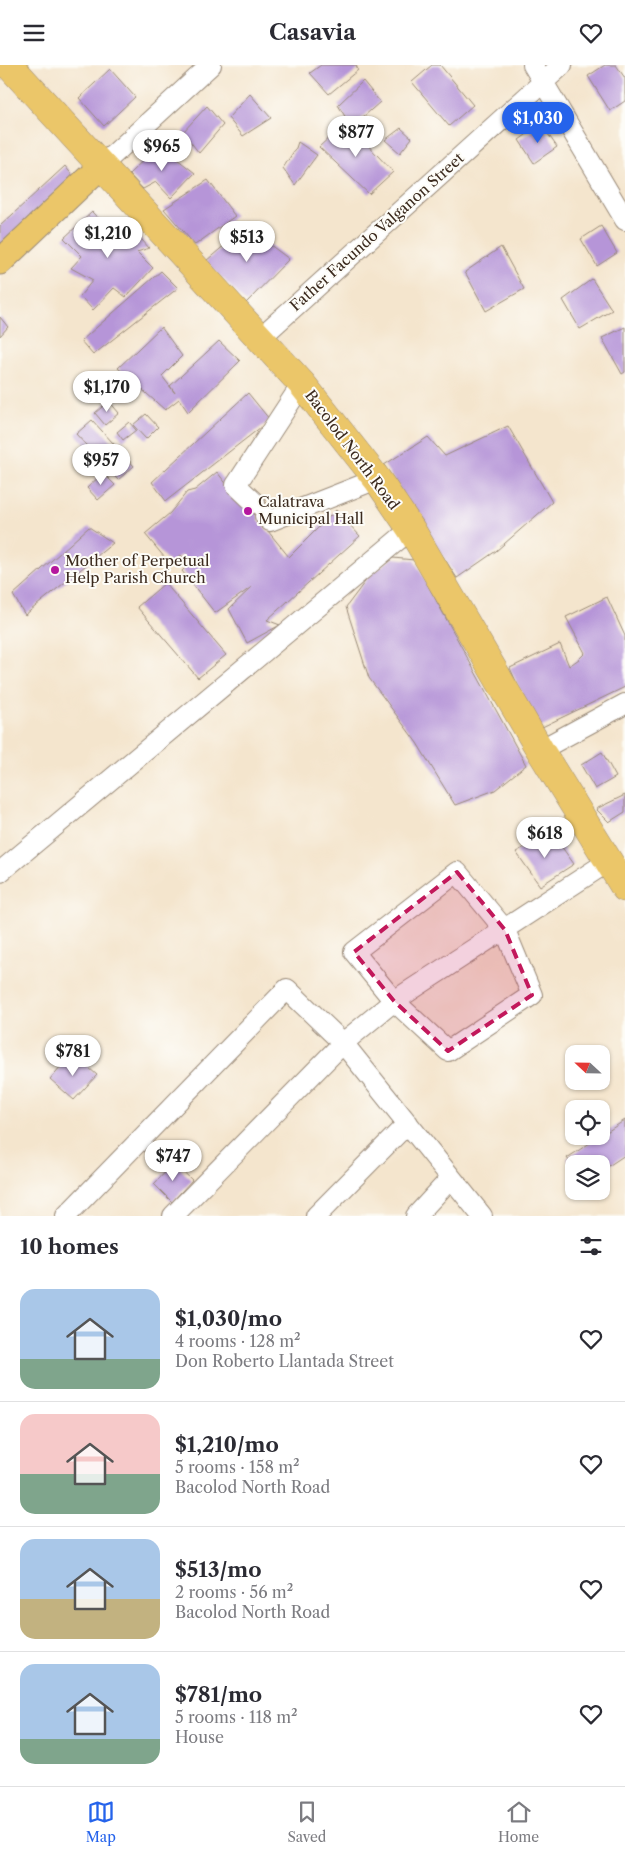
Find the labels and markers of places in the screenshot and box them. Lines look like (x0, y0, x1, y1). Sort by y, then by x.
pin: $1,030 (497, 101, 579, 144)
pin: $877 (326, 116, 386, 158)
pin: $965 (132, 129, 192, 172)
pin: $1,210 (67, 217, 149, 259)
pin: $513 (217, 221, 277, 263)
pin: $1,170 (66, 371, 148, 413)
pin: $957 (71, 443, 131, 486)
place label: Calatrava Municipal Hall (258, 492, 364, 528)
marker: Calatrava Municipal Hall (242, 505, 254, 517)
place label: Mother of Perpetual Help Parish Church (65, 551, 210, 587)
marker: Mother of Perpetual Help Parish Church (49, 564, 61, 576)
pin: $618 (515, 817, 575, 859)
pin: $781 (43, 1035, 103, 1077)
pin: $747 (143, 1139, 203, 1182)

